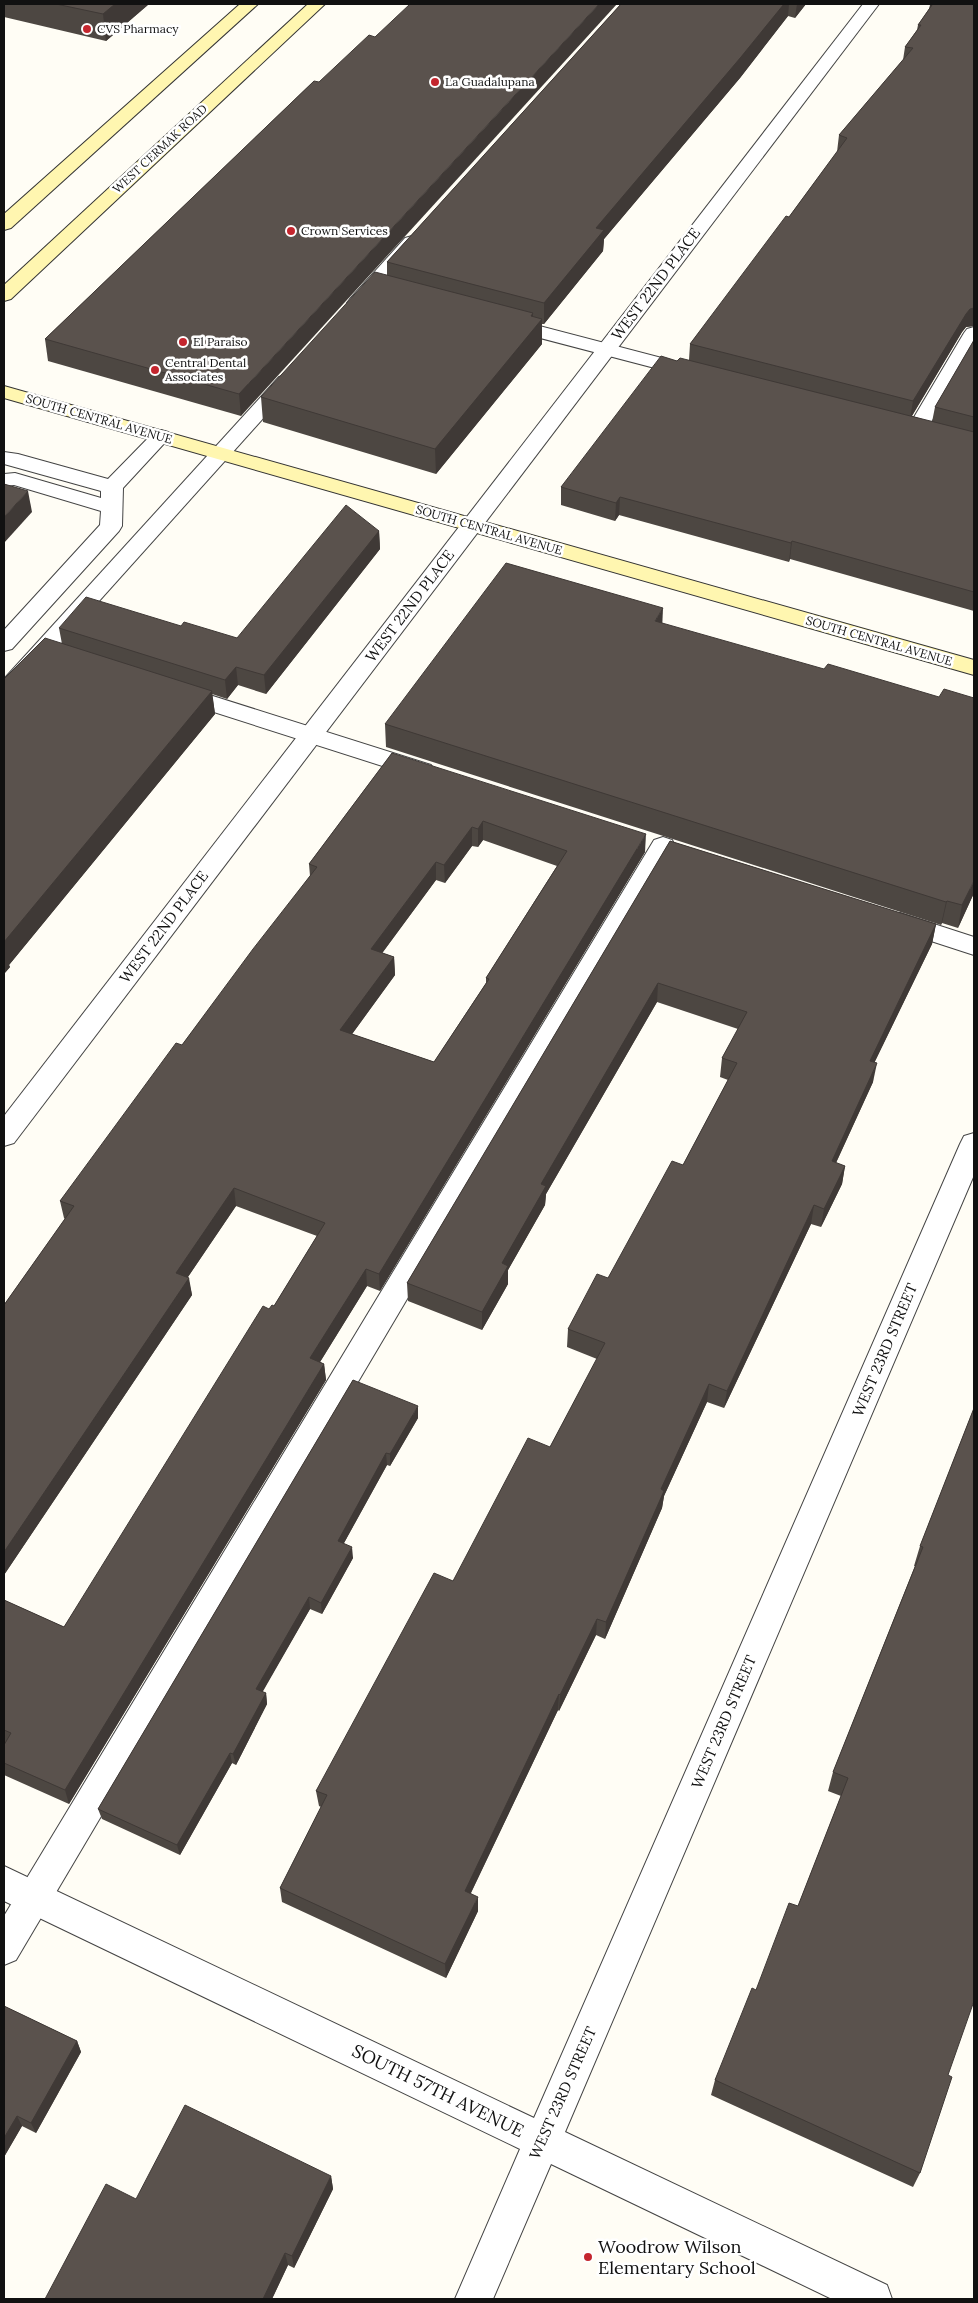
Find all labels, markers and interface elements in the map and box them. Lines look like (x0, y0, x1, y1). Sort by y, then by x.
place label: CVS Pharmacy (97, 21, 179, 36)
marker: CVS Pharmacy (81, 23, 93, 35)
place label: La Guadalupana (445, 74, 535, 89)
marker: La Guadalupana (429, 76, 441, 88)
street label: WEST CERMAK ROAD (109, 101, 210, 196)
place label: Crown Services (301, 223, 388, 238)
street label: WEST 22ND PLACE (607, 224, 704, 344)
marker: Crown Services (285, 225, 297, 237)
place label: El Paraiso (193, 334, 248, 349)
marker: El Paraiso (177, 336, 189, 348)
place label: Central Dental Associates (164, 355, 246, 384)
marker: Central Dental Associates (149, 364, 161, 376)
street label: SOUTH CENTRAL AVENUE (24, 390, 174, 447)
street label: SOUTH CENTRAL AVENUE (414, 501, 564, 558)
street label: WEST 22ND PLACE (361, 546, 458, 666)
street label: SOUTH CENTRAL AVENUE (804, 612, 954, 669)
street label: WEST 22ND PLACE (115, 867, 212, 987)
street label: WEST 23RD STREET (848, 1280, 921, 1419)
street label: WEST 23RD STREET (687, 1652, 760, 1791)
street label: WEST 23RD STREET (525, 2023, 600, 2162)
street label: SOUTH 57TH AVENUE (348, 2039, 528, 2142)
place label: Woodrow Wilson Elementary School (598, 2235, 756, 2279)
marker: Woodrow Wilson Elementary School (582, 2251, 594, 2263)

